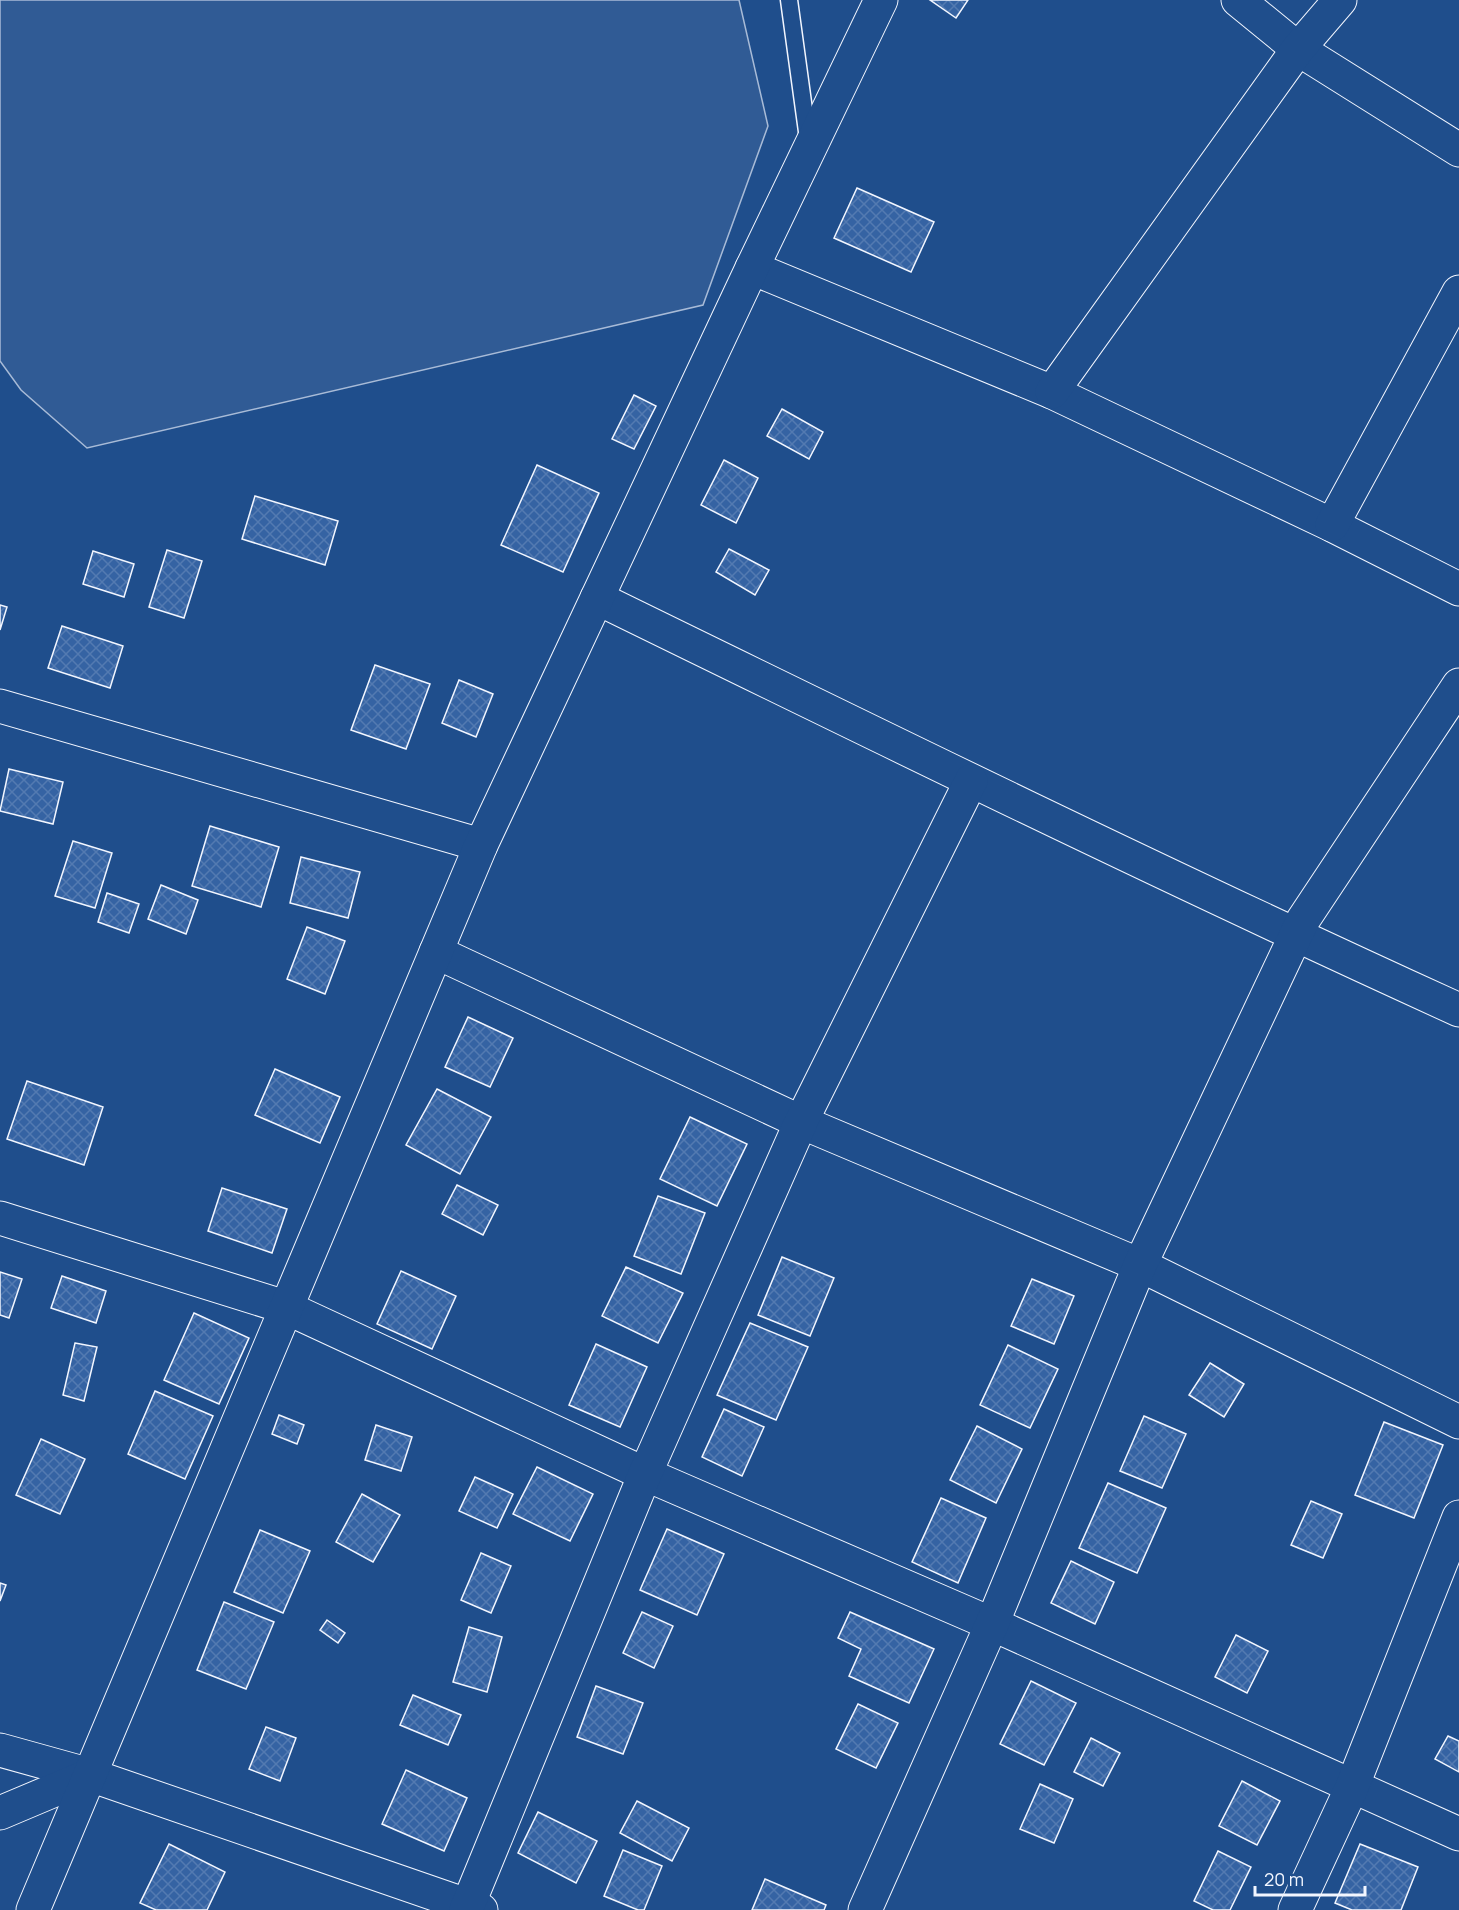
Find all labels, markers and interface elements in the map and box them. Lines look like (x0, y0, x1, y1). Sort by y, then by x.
scale bar (1255, 1859, 1364, 1897)
text: 20 m (1264, 1867, 1304, 1891)

